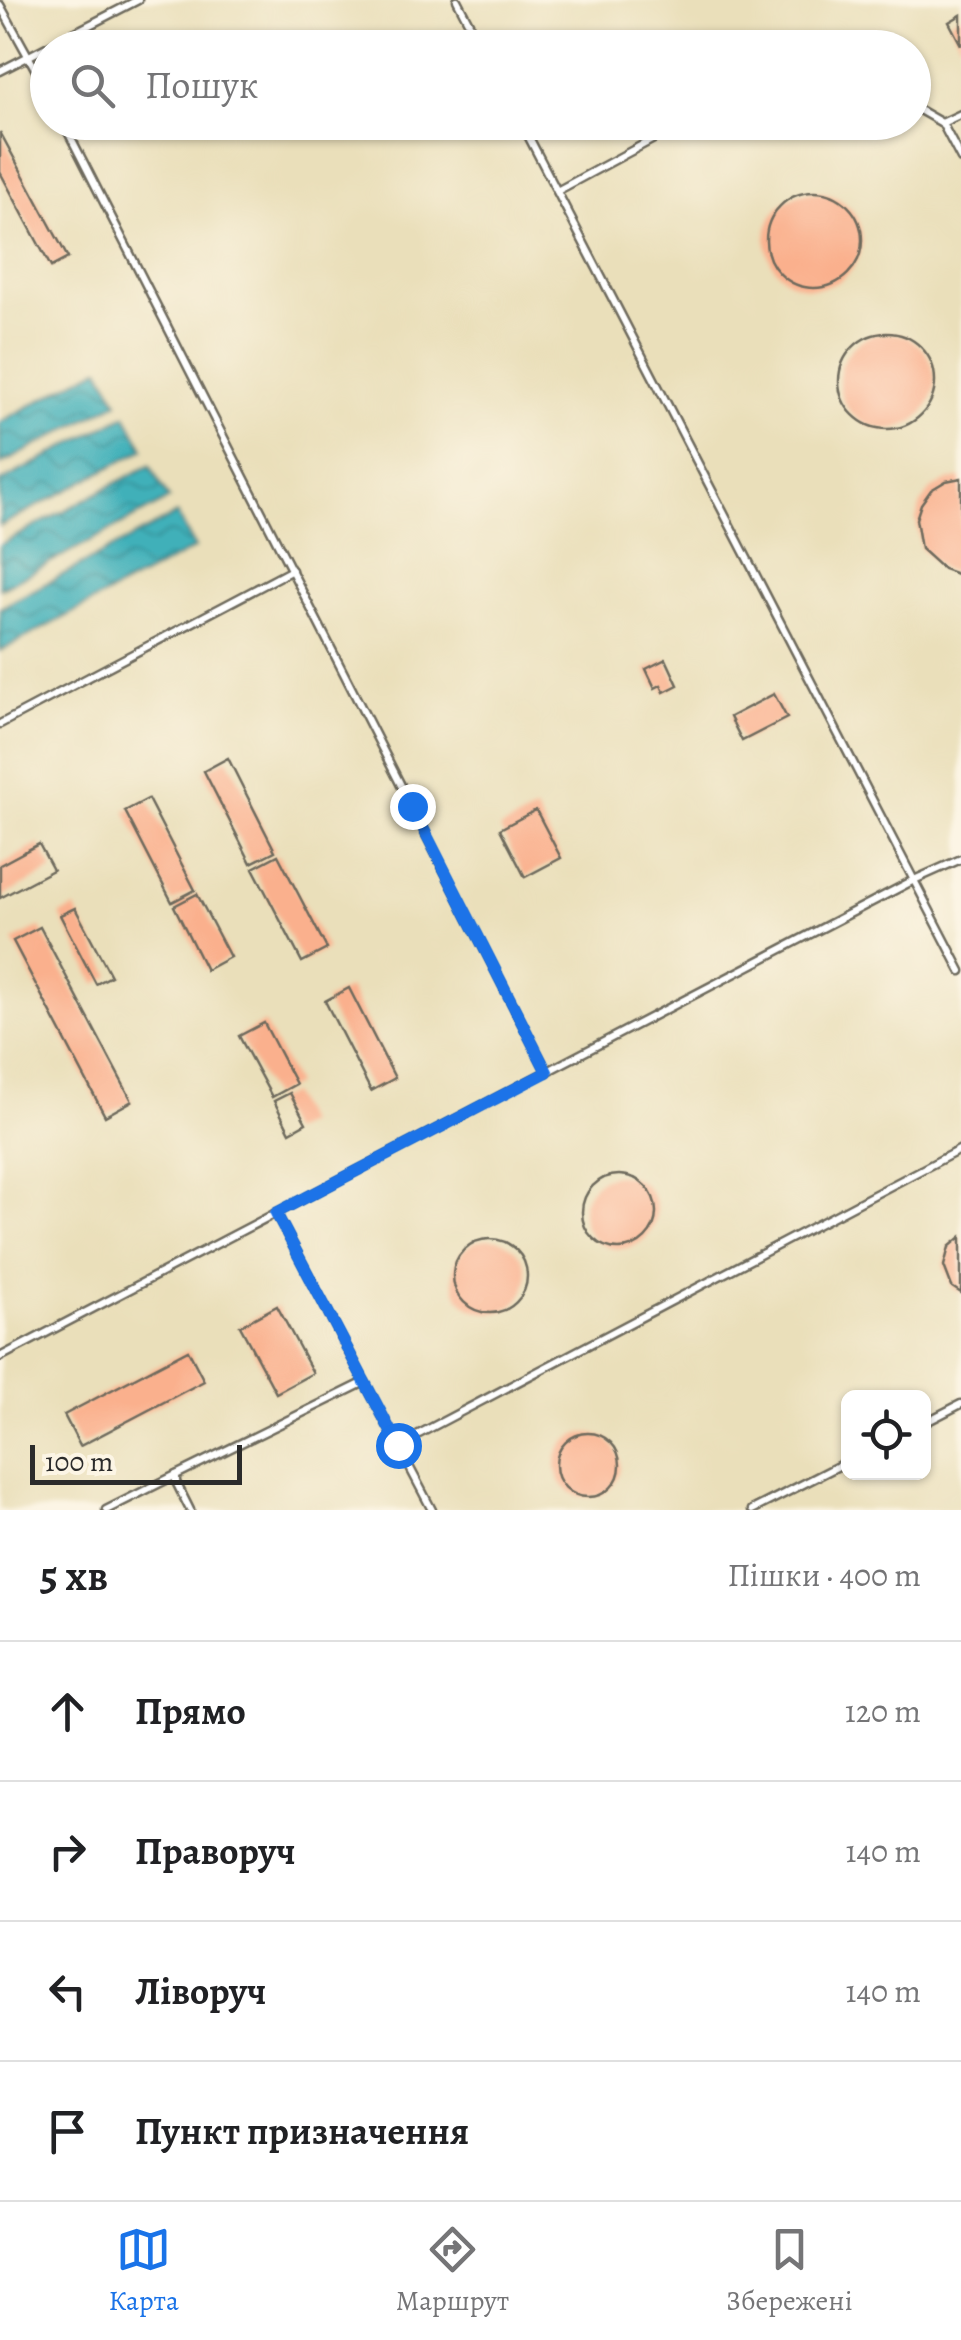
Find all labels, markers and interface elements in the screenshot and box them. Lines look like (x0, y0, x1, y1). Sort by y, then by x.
search box (30, 30, 931, 140)
icon: search (65, 58, 120, 113)
text: Пошук (145, 59, 258, 111)
route end (390, 784, 436, 830)
map controls (841, 1390, 931, 1480)
button: locate (841, 1390, 931, 1480)
route start (376, 1423, 422, 1469)
scale bar (30, 1440, 242, 1484)
text: 100 m (45, 1443, 113, 1481)
text: 5 хв (40, 1547, 108, 1604)
text: Пішки · 400 m (727, 1553, 921, 1597)
icon: ahead (40, 1684, 95, 1739)
text: Прямо (135, 1685, 246, 1737)
text: 120 m (845, 1689, 921, 1733)
icon: right (40, 1824, 95, 1879)
text: Праворуч (135, 1825, 296, 1877)
text: 140 m (846, 1829, 921, 1873)
icon: left (40, 1964, 95, 2019)
text: Ліворуч (135, 1965, 266, 2017)
text: 140 m (846, 1969, 921, 2013)
icon: arrive (40, 2104, 95, 2159)
text: Пункт призначення (135, 2105, 469, 2157)
tab: Карта (108, 2222, 179, 2320)
tab: Маршрут (396, 2222, 509, 2320)
tab: Збережені (726, 2222, 853, 2320)

